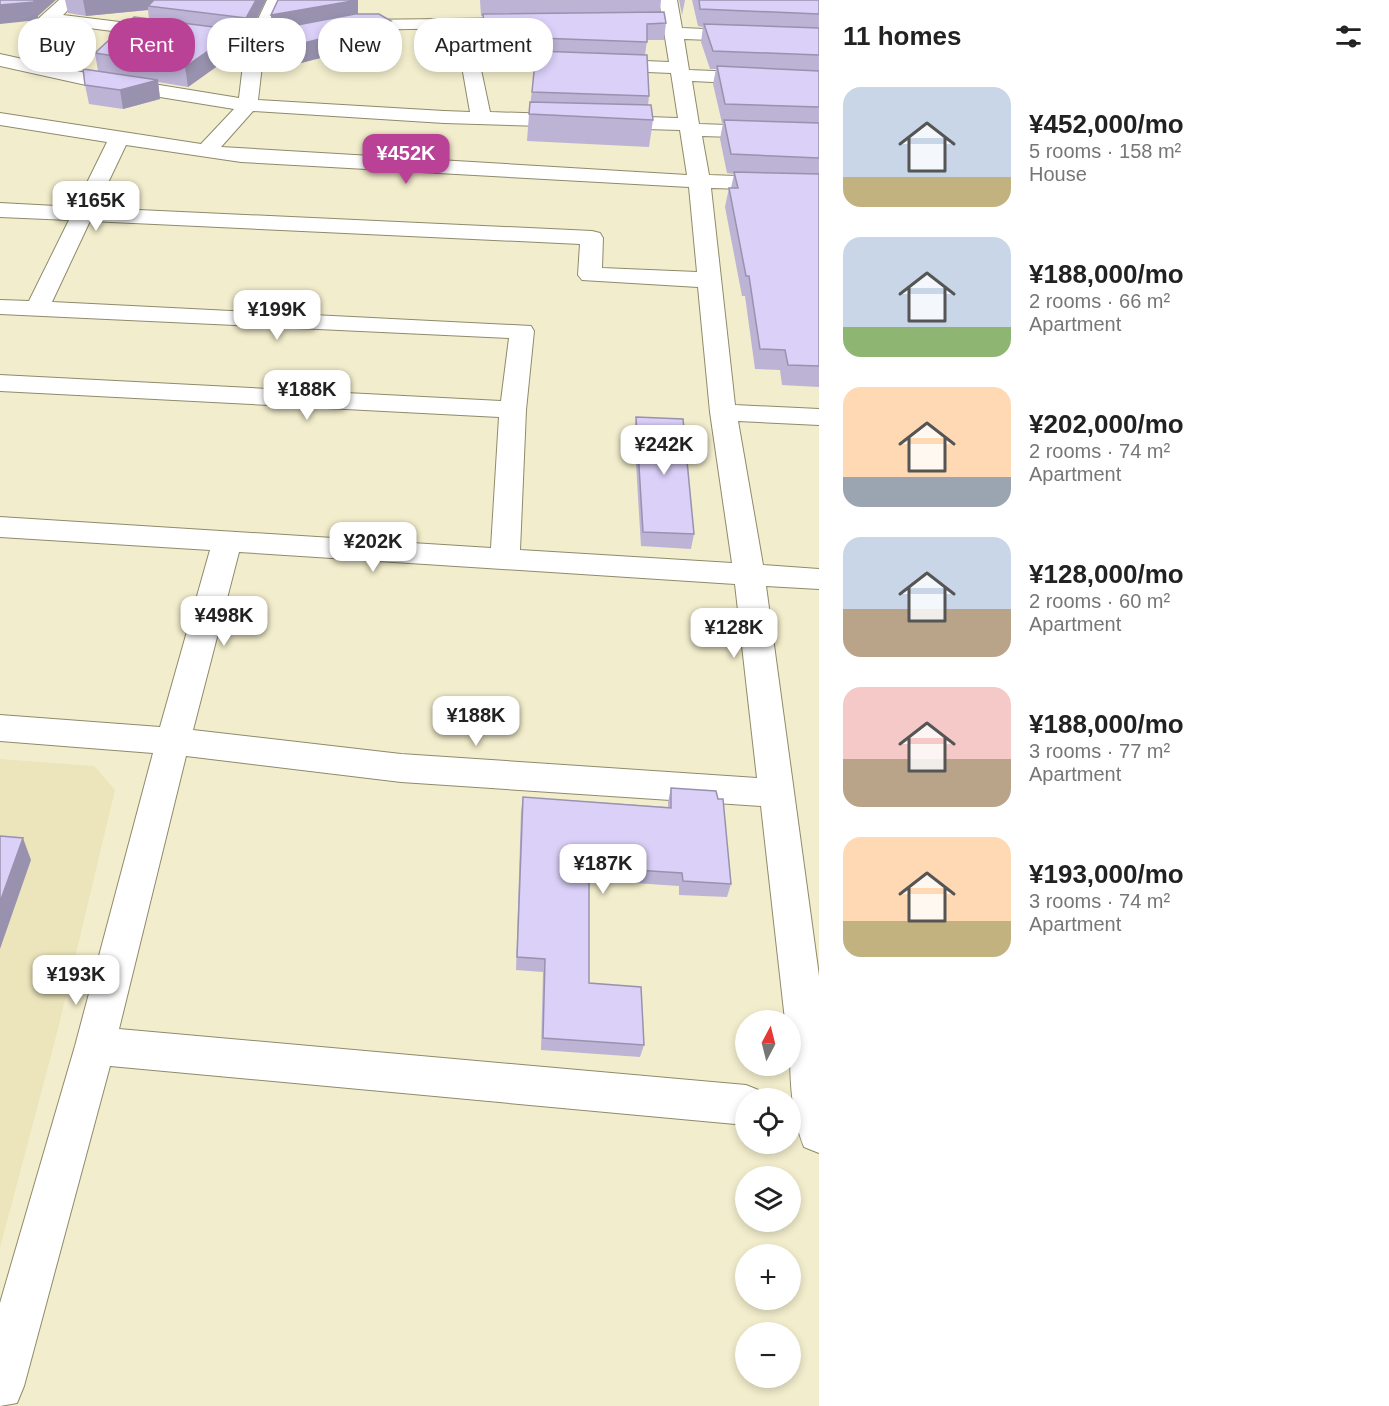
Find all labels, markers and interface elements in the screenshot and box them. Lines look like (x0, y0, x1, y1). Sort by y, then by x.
chip: Buy (18, 18, 96, 72)
chip: Rent (108, 18, 195, 72)
chip: Filters (207, 18, 306, 72)
chip: New (318, 18, 402, 72)
chip: Apartment (414, 18, 553, 72)
icon: filters (1332, 20, 1365, 53)
text: 11 homes (843, 21, 962, 51)
text: ¥452,000/mo (1029, 109, 1184, 139)
icon: home (891, 111, 963, 183)
pin: ¥452K (364, 134, 448, 185)
text: 5 rooms · 158 m² (1029, 140, 1181, 162)
text: ¥452K (377, 142, 435, 164)
text: House (1029, 163, 1087, 185)
pin: ¥165K (54, 181, 138, 232)
text: ¥165K (67, 189, 125, 211)
text: ¥188,000/mo (1029, 259, 1184, 289)
icon: home (891, 261, 963, 333)
pin: ¥199K (235, 290, 319, 341)
text: 2 rooms · 66 m² (1029, 290, 1170, 312)
text: ¥199K (248, 298, 306, 320)
text: Apartment (1029, 313, 1121, 335)
pin: ¥188K (265, 370, 349, 421)
text: ¥188K (278, 378, 336, 400)
text: ¥202,000/mo (1029, 409, 1184, 439)
icon: home (891, 411, 963, 483)
pin: ¥242K (622, 425, 706, 476)
text: ¥242K (635, 433, 693, 455)
text: 2 rooms · 74 m² (1029, 440, 1170, 462)
text: Apartment (1029, 463, 1121, 485)
pin: ¥202K (331, 522, 415, 573)
text: ¥202K (344, 530, 402, 552)
text: ¥128,000/mo (1029, 559, 1184, 589)
icon: home (891, 561, 963, 633)
text: 2 rooms · 60 m² (1029, 590, 1170, 612)
pin: ¥498K (182, 596, 266, 647)
text: ¥498K (195, 604, 253, 626)
pin: ¥128K (692, 608, 776, 659)
text: Apartment (1029, 613, 1121, 635)
text: ¥128K (705, 616, 763, 638)
pin: ¥188K (434, 696, 518, 747)
text: ¥188K (447, 704, 505, 726)
text: ¥188,000/mo (1029, 709, 1184, 739)
icon: home (891, 711, 963, 783)
text: 3 rooms · 77 m² (1029, 740, 1170, 762)
text: Apartment (1029, 763, 1121, 785)
pin: ¥187K (561, 844, 645, 895)
text: ¥187K (574, 852, 632, 874)
text: ¥193,000/mo (1029, 859, 1184, 889)
icon: home (891, 861, 963, 933)
text: 3 rooms · 74 m² (1029, 890, 1170, 912)
text: Apartment (1029, 913, 1121, 935)
pin: ¥193K (34, 955, 118, 1006)
text: ¥193K (47, 963, 105, 985)
north arrow (735, 1010, 801, 1076)
map controls (735, 1010, 801, 1388)
button: locate (735, 1088, 801, 1154)
button: layers (735, 1166, 801, 1232)
button: + (735, 1244, 801, 1310)
button: − (735, 1322, 801, 1388)

